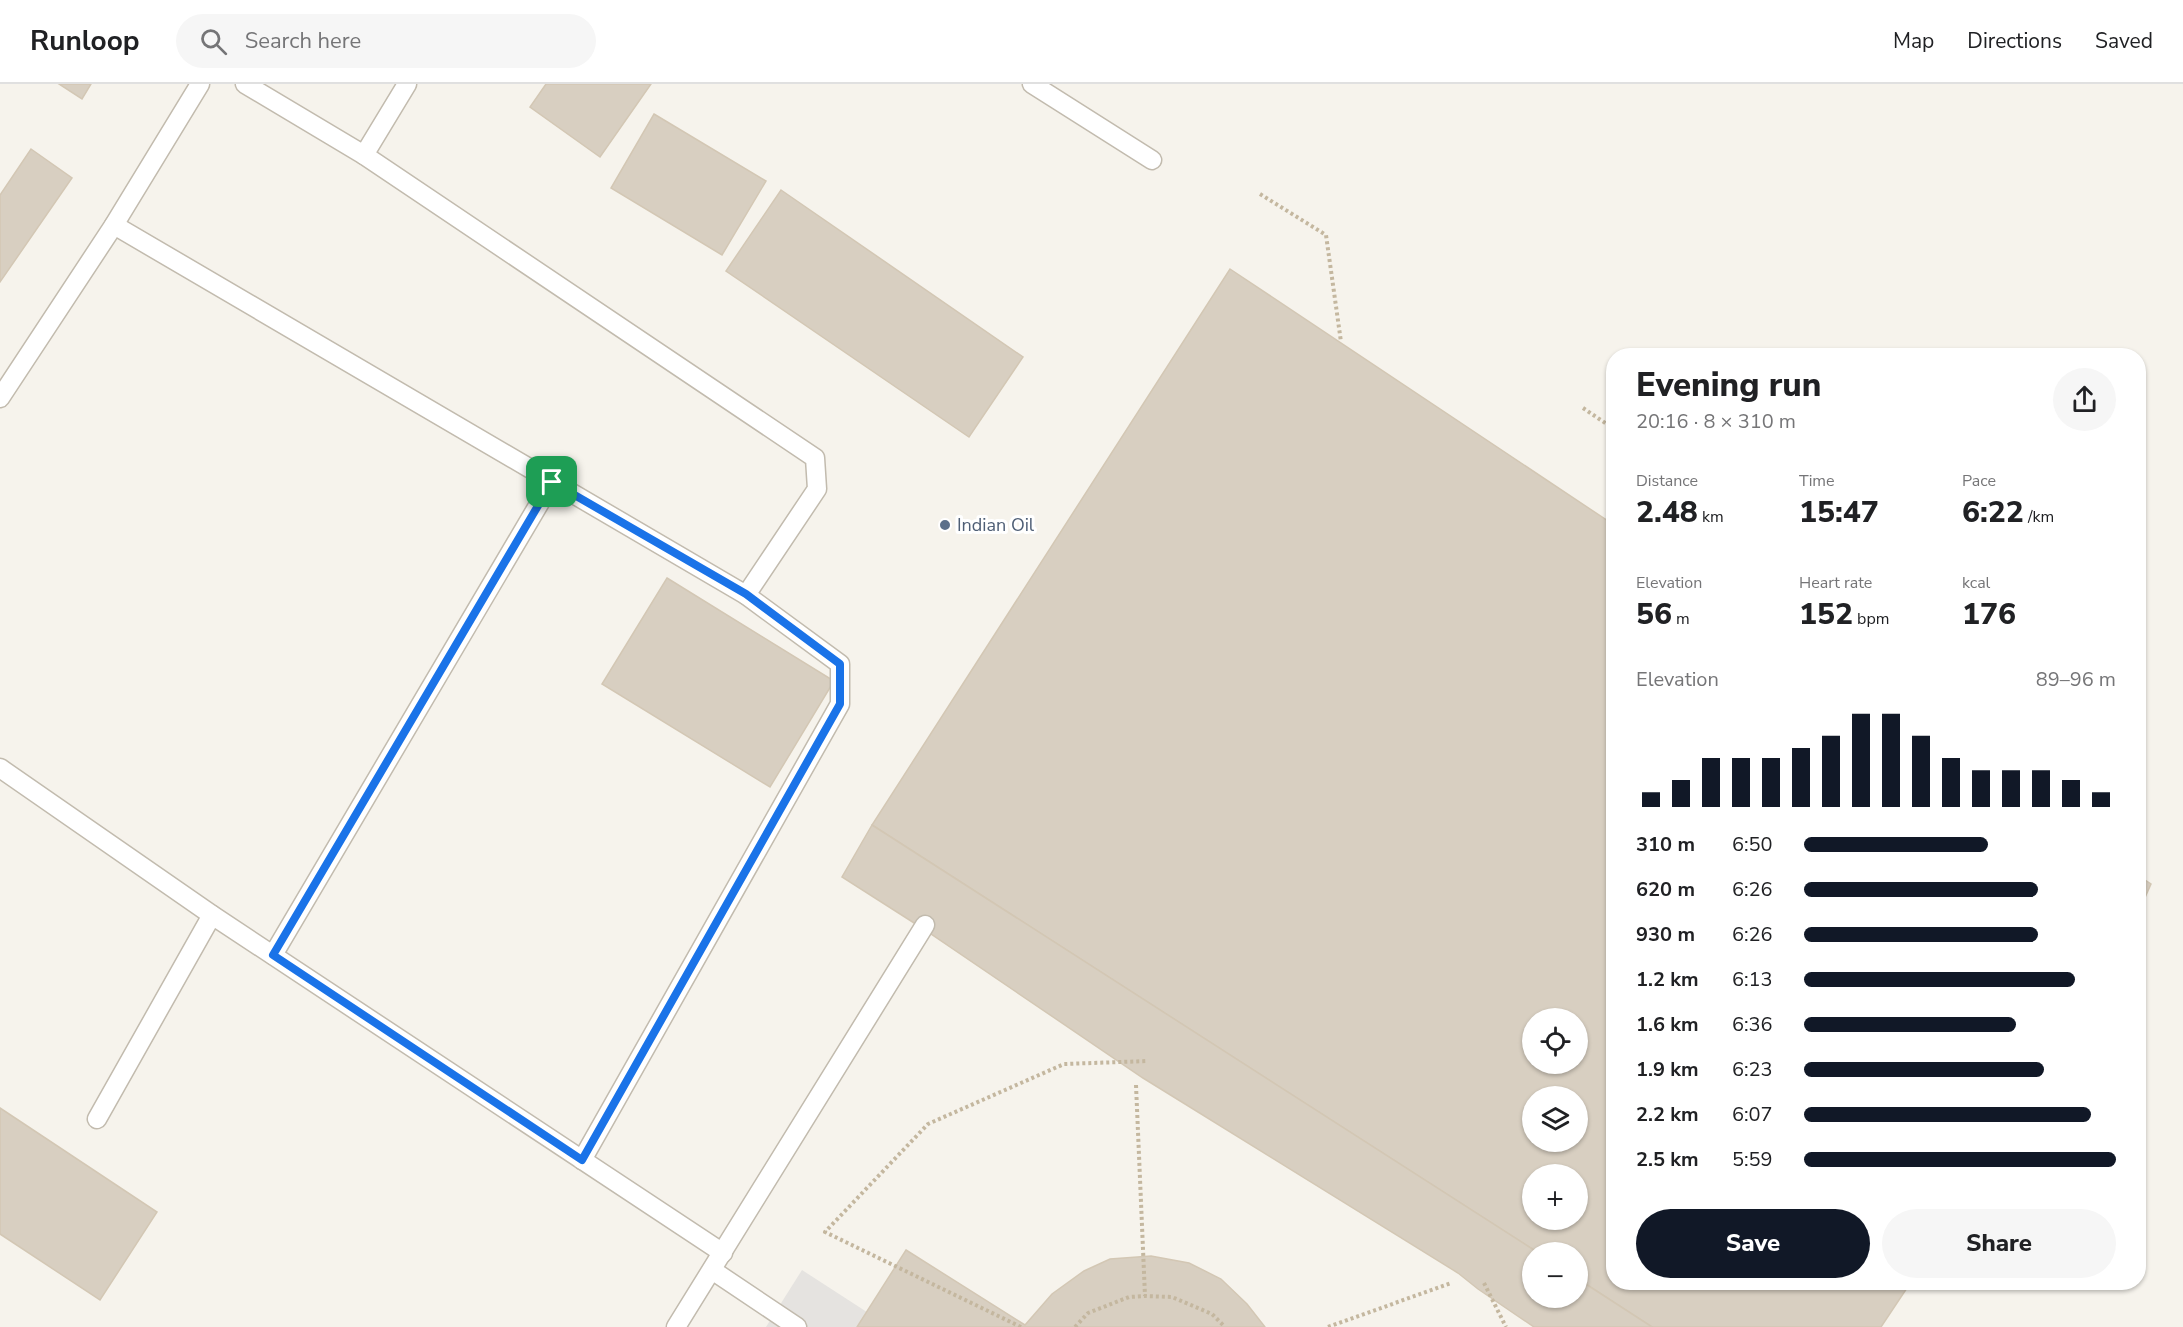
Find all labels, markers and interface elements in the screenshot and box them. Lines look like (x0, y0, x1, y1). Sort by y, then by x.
search box (176, 14, 596, 68)
text: Runloop (30, 22, 140, 60)
icon: search (197, 25, 230, 58)
text: Search here (245, 26, 361, 56)
text: Map (1893, 27, 1934, 55)
text: Directions (1967, 27, 2062, 55)
text: Saved (2095, 27, 2153, 55)
text: Evening run (1636, 363, 1821, 408)
button: share (2053, 368, 2116, 431)
text: 20:16 · 8 × 310 m (1636, 408, 1796, 435)
pin (526, 456, 577, 507)
icon: arrive (535, 465, 568, 498)
text: Distance (1636, 470, 1698, 492)
text: Time (1799, 470, 1835, 492)
text: Pace (1962, 470, 1996, 492)
text: 2.48 (1636, 492, 1698, 533)
text: 15:47 (1799, 492, 1879, 533)
text: 6:22 (1962, 492, 2024, 533)
text: km (1698, 506, 1724, 528)
text: /km (2024, 506, 2054, 528)
place label: Indian Oil (957, 513, 1035, 537)
marker: Indian Oil (938, 518, 952, 532)
text: Elevation (1636, 572, 1702, 594)
text: Heart rate (1799, 572, 1872, 594)
text: kcal (1962, 572, 1990, 594)
text: 56 (1636, 594, 1672, 635)
text: 152 (1799, 594, 1853, 635)
text: 176 (1962, 594, 2016, 635)
text: m (1672, 608, 1690, 630)
text: bpm (1853, 608, 1889, 630)
text: Elevation (1636, 666, 1719, 693)
text: 89–96 m (2036, 666, 2116, 693)
text: 310 m (1636, 831, 1695, 858)
text: 6:50 (1732, 831, 1773, 858)
text: 620 m (1636, 876, 1695, 903)
text: 6:26 (1732, 876, 1773, 903)
text: 930 m (1636, 921, 1695, 948)
text: 6:26 (1732, 921, 1773, 948)
text: 1.2 km (1636, 966, 1699, 993)
text: 6:13 (1732, 966, 1773, 993)
map controls (1522, 1008, 1588, 1308)
button: locate (1522, 1008, 1588, 1074)
text: 1.6 km (1636, 1011, 1699, 1038)
text: 6:36 (1732, 1011, 1773, 1038)
text: 1.9 km (1636, 1056, 1699, 1083)
text: 6:23 (1732, 1056, 1773, 1083)
button: layers (1522, 1086, 1588, 1152)
text: 2.2 km (1636, 1101, 1699, 1128)
text: 6:07 (1732, 1101, 1773, 1128)
text: 2.5 km (1636, 1146, 1699, 1173)
text: 5:59 (1732, 1146, 1773, 1173)
button: + (1522, 1164, 1588, 1230)
button: Save (1636, 1209, 1870, 1278)
button: Share (1882, 1209, 2116, 1278)
button: − (1522, 1242, 1588, 1308)

